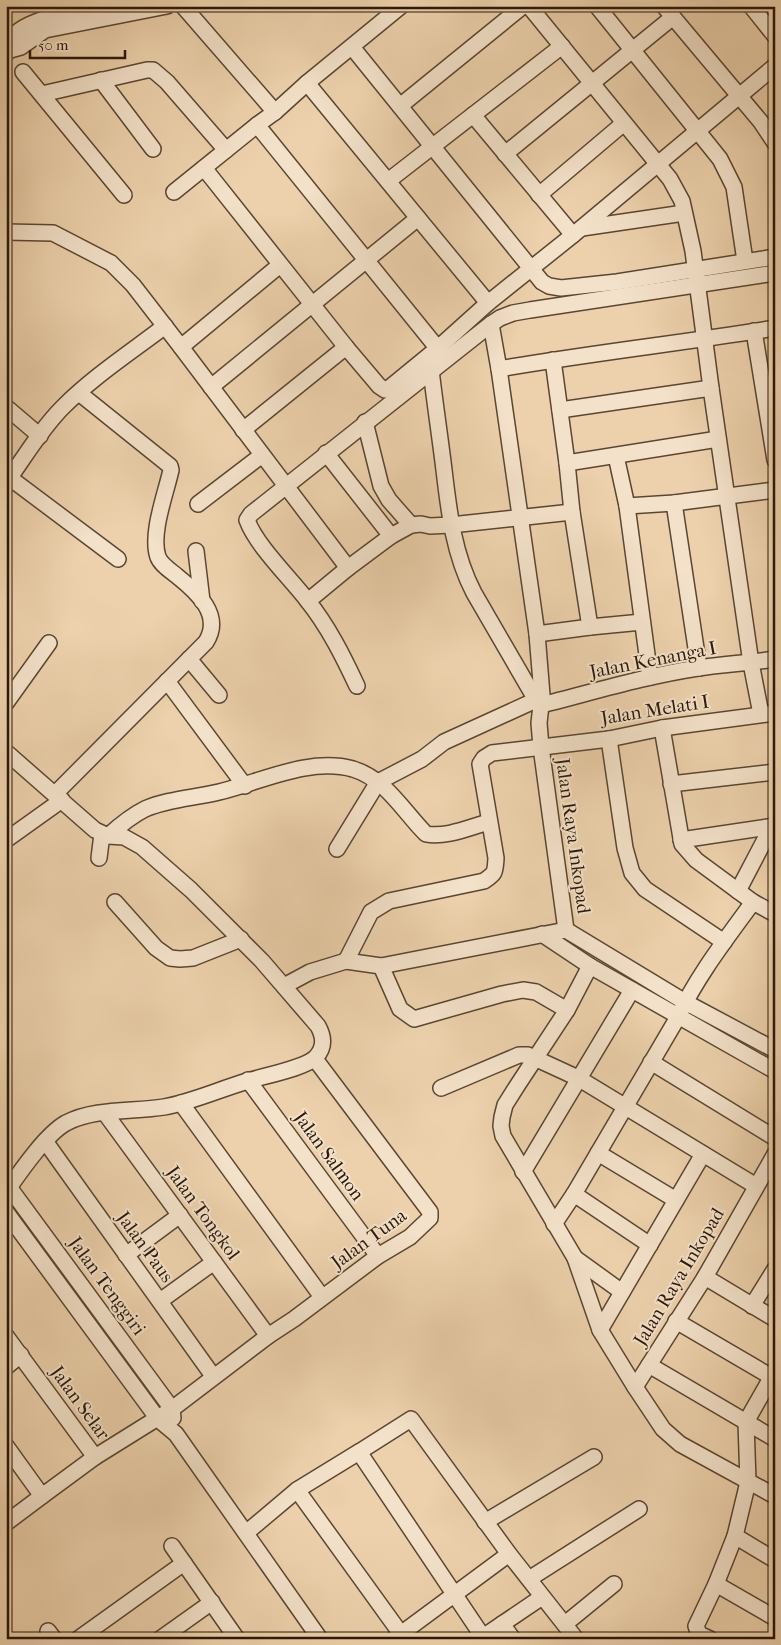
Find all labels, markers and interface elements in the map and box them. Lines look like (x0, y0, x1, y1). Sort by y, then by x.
scale bar (30, 28, 125, 60)
text: 50 m (38, 36, 69, 54)
street label: Jalan Kenanga I (586, 637, 718, 683)
street label: Jalan Melati I (597, 691, 711, 730)
street label: Jalan Raya Inkopad (551, 755, 595, 916)
street label: Jalan Salmon (288, 1106, 369, 1205)
street label: Jalan Tongkol (160, 1160, 244, 1264)
street label: Jalan Tuna (325, 1204, 411, 1275)
street label: Jalan Raya Inkopad (628, 1204, 729, 1352)
street label: Jalan Paus (111, 1206, 178, 1287)
street label: Jalan Tenggiri (63, 1231, 150, 1340)
street label: Jalan Selar (45, 1360, 115, 1445)

